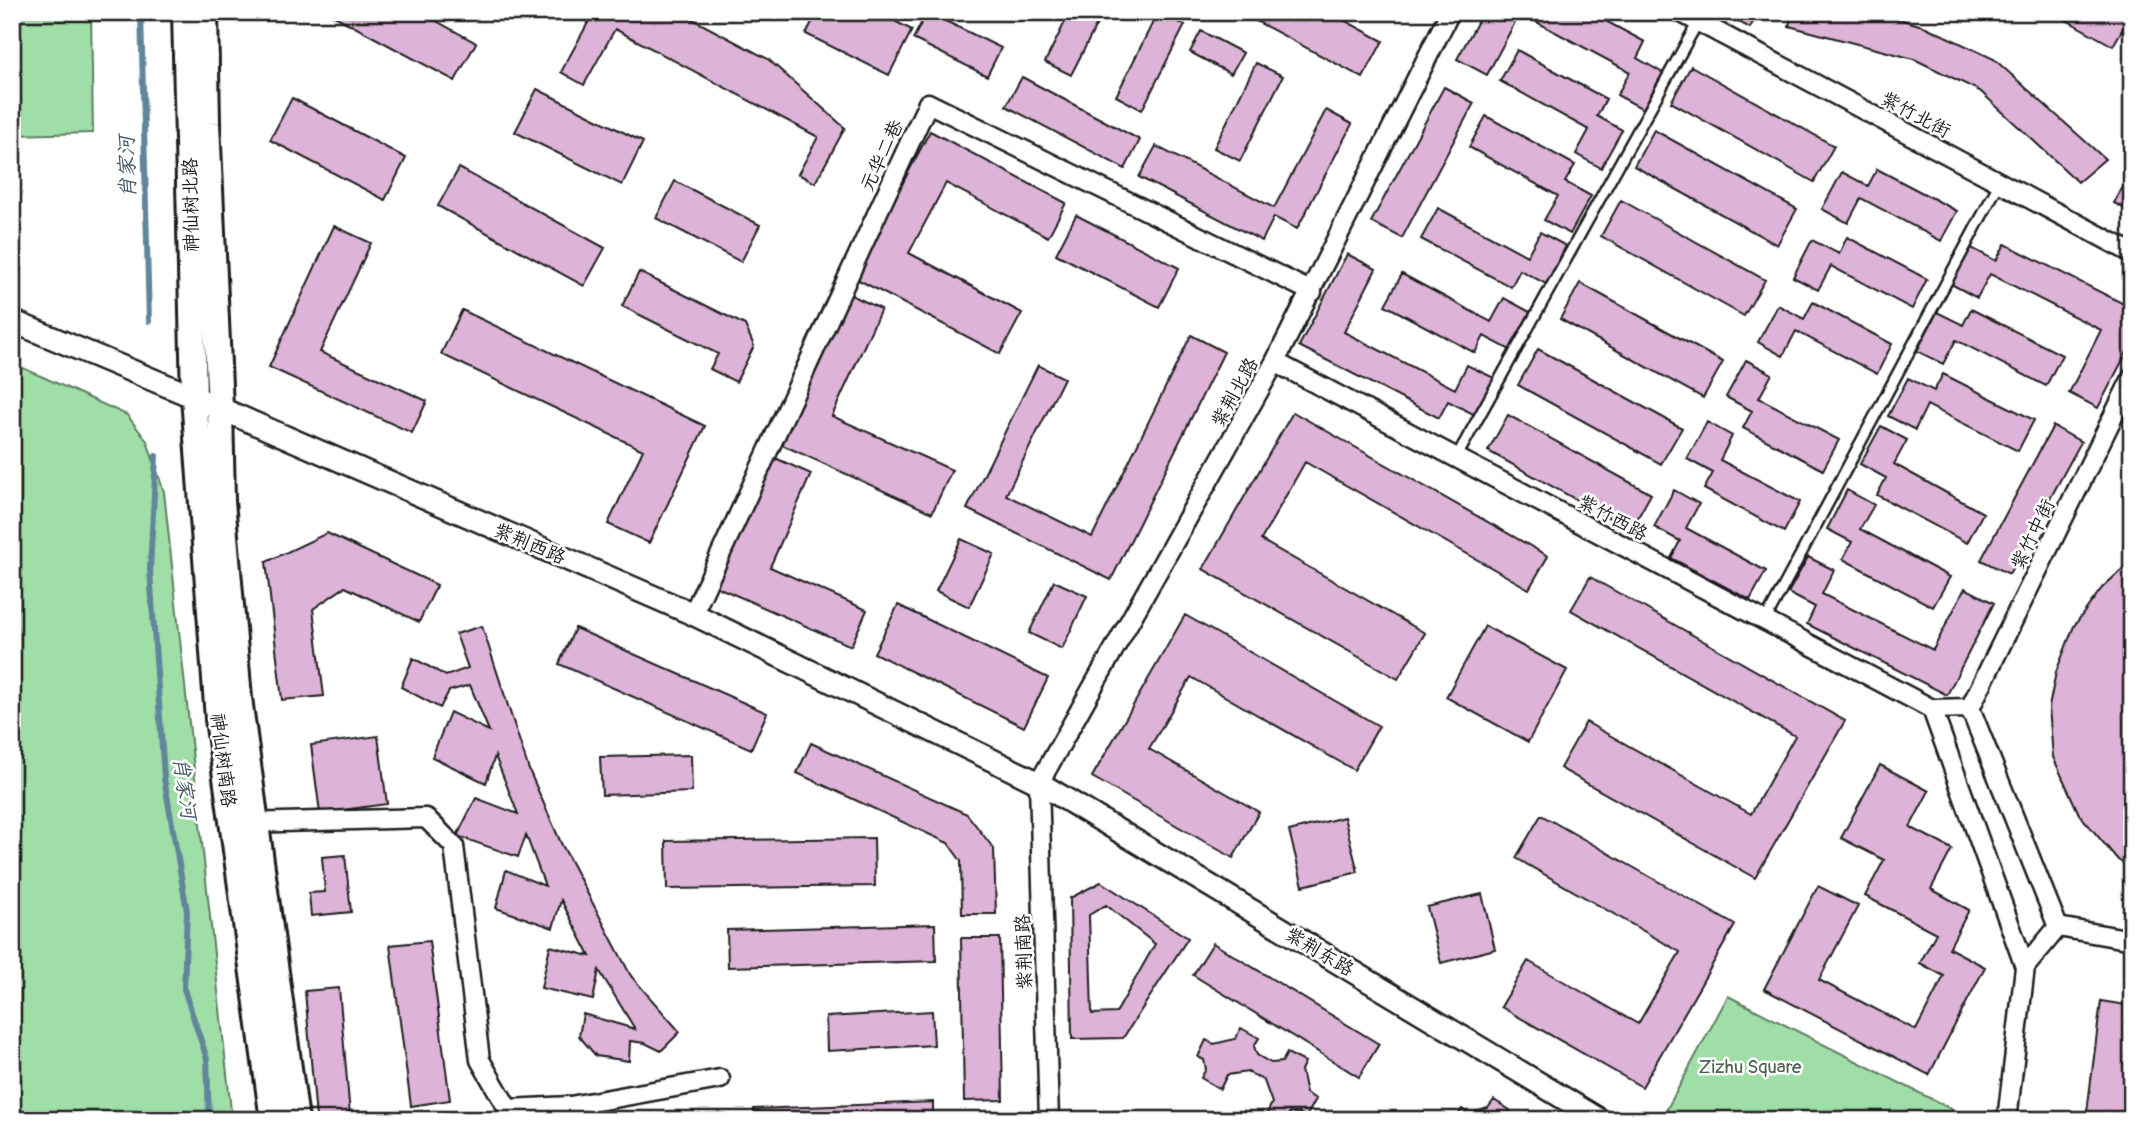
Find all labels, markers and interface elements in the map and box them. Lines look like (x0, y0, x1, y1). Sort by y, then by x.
street label: 紫竹北街 (1876, 86, 1955, 143)
street label: 元华二巷 (855, 116, 909, 195)
water label: 肖家河 (113, 132, 142, 199)
street label: 神仙树北路 (178, 157, 204, 253)
street label: 紫荆北路 (1206, 353, 1264, 432)
street label: 紫竹西路 (1573, 489, 1652, 546)
street label: 紫竹中街 (2005, 495, 2060, 574)
street label: 紫荆西路 (490, 518, 569, 570)
street label: 神仙树南路 (205, 712, 241, 809)
water label: 肖家河 (167, 755, 203, 824)
street label: 紫荆南路 (1011, 914, 1037, 990)
street label: 紫荆东路 (1281, 922, 1358, 982)
park label: Zizhu Square (1699, 1055, 1802, 1079)

